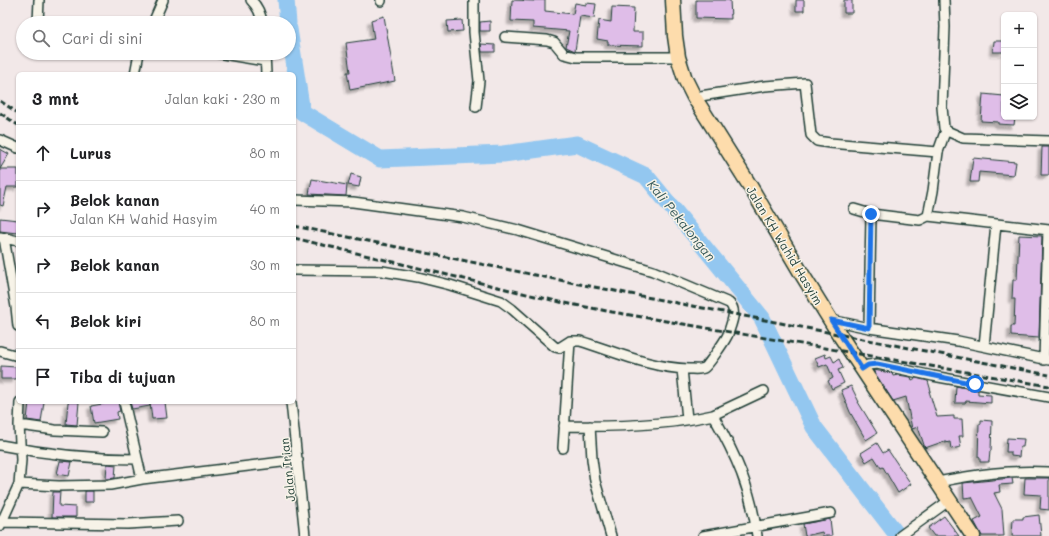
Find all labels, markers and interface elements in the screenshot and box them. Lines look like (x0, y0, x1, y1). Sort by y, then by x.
map controls (1001, 12, 1037, 120)
button: + (1001, 12, 1037, 48)
search box (16, 16, 296, 60)
icon: search (30, 27, 52, 49)
text: Cari di sini (62, 28, 143, 48)
button: − (1001, 48, 1037, 84)
button: layers (1001, 84, 1037, 120)
text: 3 mnt (32, 87, 79, 109)
text: Jalan kaki · 230 m (165, 90, 280, 107)
icon: ahead (32, 142, 54, 164)
text: Lurus (70, 143, 111, 163)
text: 80 m (250, 144, 280, 161)
water label: Kali Pekalongan (644, 176, 720, 264)
street label: Jalan KH Wahid Hasyim (743, 183, 827, 307)
text: Belok kanan (70, 190, 159, 210)
icon: right (32, 198, 54, 220)
text: 40 m (250, 200, 280, 217)
route end (862, 205, 880, 223)
text: Jalan KH Wahid Hasyim (70, 210, 217, 227)
icon: right (32, 254, 54, 276)
text: Belok kanan (70, 255, 159, 275)
text: 30 m (250, 256, 280, 273)
icon: left (32, 310, 54, 332)
text: Belok kiri (70, 311, 142, 331)
text: 80 m (250, 312, 280, 329)
icon: arrive (32, 366, 54, 388)
text: Tiba di tujuan (70, 367, 175, 387)
route start (966, 375, 984, 393)
street label: Jalan Irian (276, 437, 298, 503)

